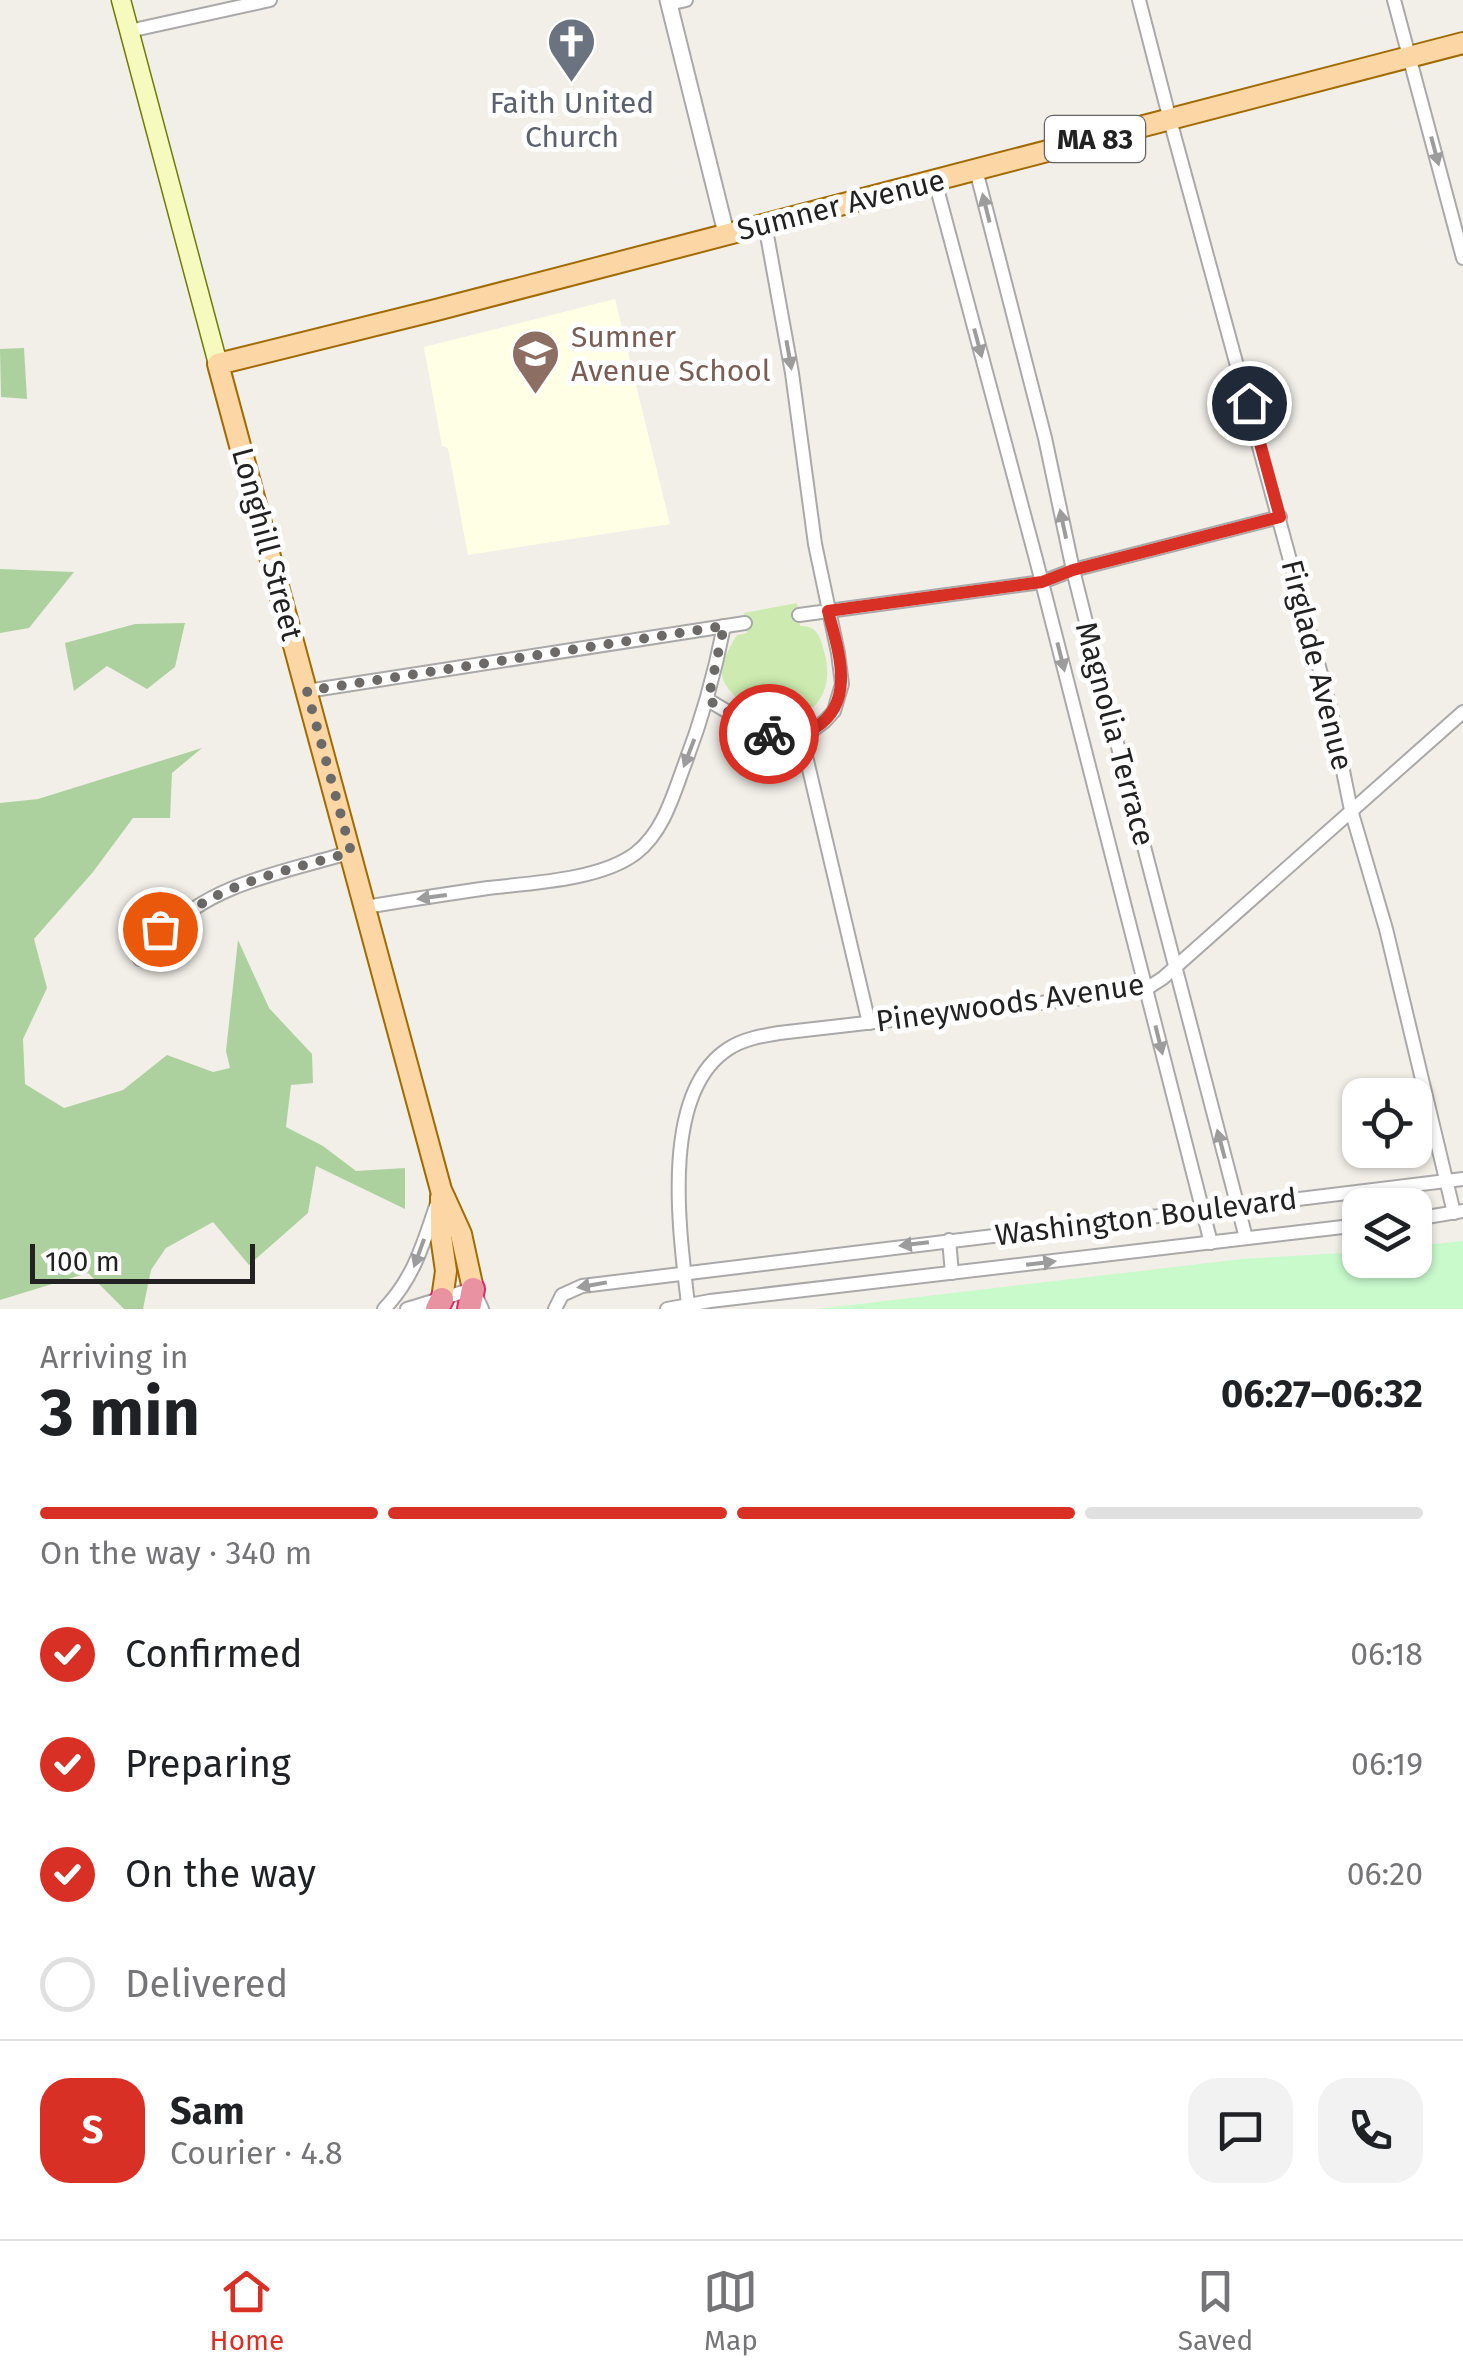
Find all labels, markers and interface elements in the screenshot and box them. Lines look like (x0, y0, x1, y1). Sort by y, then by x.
church icon: Faith United Church (546, 16, 598, 84)
place label: Faith United Church (490, 85, 654, 155)
road number: MA 83 (1045, 116, 1145, 162)
one-way arrow (1427, 136, 1443, 167)
street label: Sumner Avenue (734, 162, 948, 248)
one-way arrow (978, 192, 993, 223)
place label: Sumner Avenue School (571, 319, 771, 389)
school or university icon: Sumner Avenue School (510, 328, 562, 396)
one-way arrow (970, 328, 986, 359)
one-way arrow (782, 339, 797, 371)
pin (1207, 361, 1292, 446)
icon: home (1222, 376, 1277, 431)
street label: Longhill Street (224, 444, 310, 644)
one-way arrow (1055, 508, 1070, 539)
street label: Firglade Avenue (1273, 556, 1361, 774)
street label: Magnolia Terrace (1068, 618, 1162, 850)
one-way arrow (1053, 642, 1069, 673)
courier (719, 684, 819, 784)
icon: bike (742, 707, 797, 762)
one-way arrow (681, 738, 697, 768)
pin (118, 887, 203, 972)
one-way arrow (416, 889, 447, 905)
icon: bag (133, 902, 188, 957)
street label: Pineywoods Avenue (874, 966, 1146, 1040)
one-way arrow (1151, 1025, 1167, 1056)
map controls (1342, 1078, 1432, 1278)
button: locate (1342, 1078, 1432, 1168)
one-way arrow (1213, 1128, 1228, 1159)
street label: Washington Boulevard (993, 1181, 1299, 1253)
button: layers (1342, 1188, 1432, 1278)
one-way arrow (898, 1237, 930, 1253)
scale bar (30, 1239, 255, 1284)
one-way arrow (411, 1239, 427, 1269)
text: 100 m (45, 1245, 120, 1278)
one-way arrow (1026, 1255, 1058, 1271)
one-way arrow (576, 1278, 607, 1293)
text: Arriving in (40, 1338, 188, 1376)
text: 06:27–06:32 (1221, 1371, 1423, 1417)
text: 3 min (40, 1374, 200, 1452)
text: On the way · 340 m (40, 1534, 312, 1572)
icon: check (40, 1627, 95, 1682)
text: Confirmed (125, 1631, 303, 1677)
text: 06:18 (1350, 1635, 1423, 1673)
icon: check (40, 1737, 95, 1792)
text: Preparing (125, 1741, 291, 1787)
text: 06:19 (1351, 1745, 1423, 1783)
icon: check (40, 1847, 95, 1902)
text: On the way (125, 1851, 316, 1897)
text: 06:20 (1347, 1855, 1423, 1893)
text: Delivered (125, 1961, 288, 2007)
button: chat (1188, 2078, 1293, 2183)
button: phone (1318, 2078, 1423, 2183)
text: Sam (170, 2088, 245, 2134)
text: S (82, 2107, 103, 2153)
text: Courier · 4.8 (170, 2134, 343, 2172)
tab: Home (210, 2264, 284, 2357)
tab: Map (703, 2264, 758, 2357)
tab: Saved (1178, 2264, 1253, 2357)

